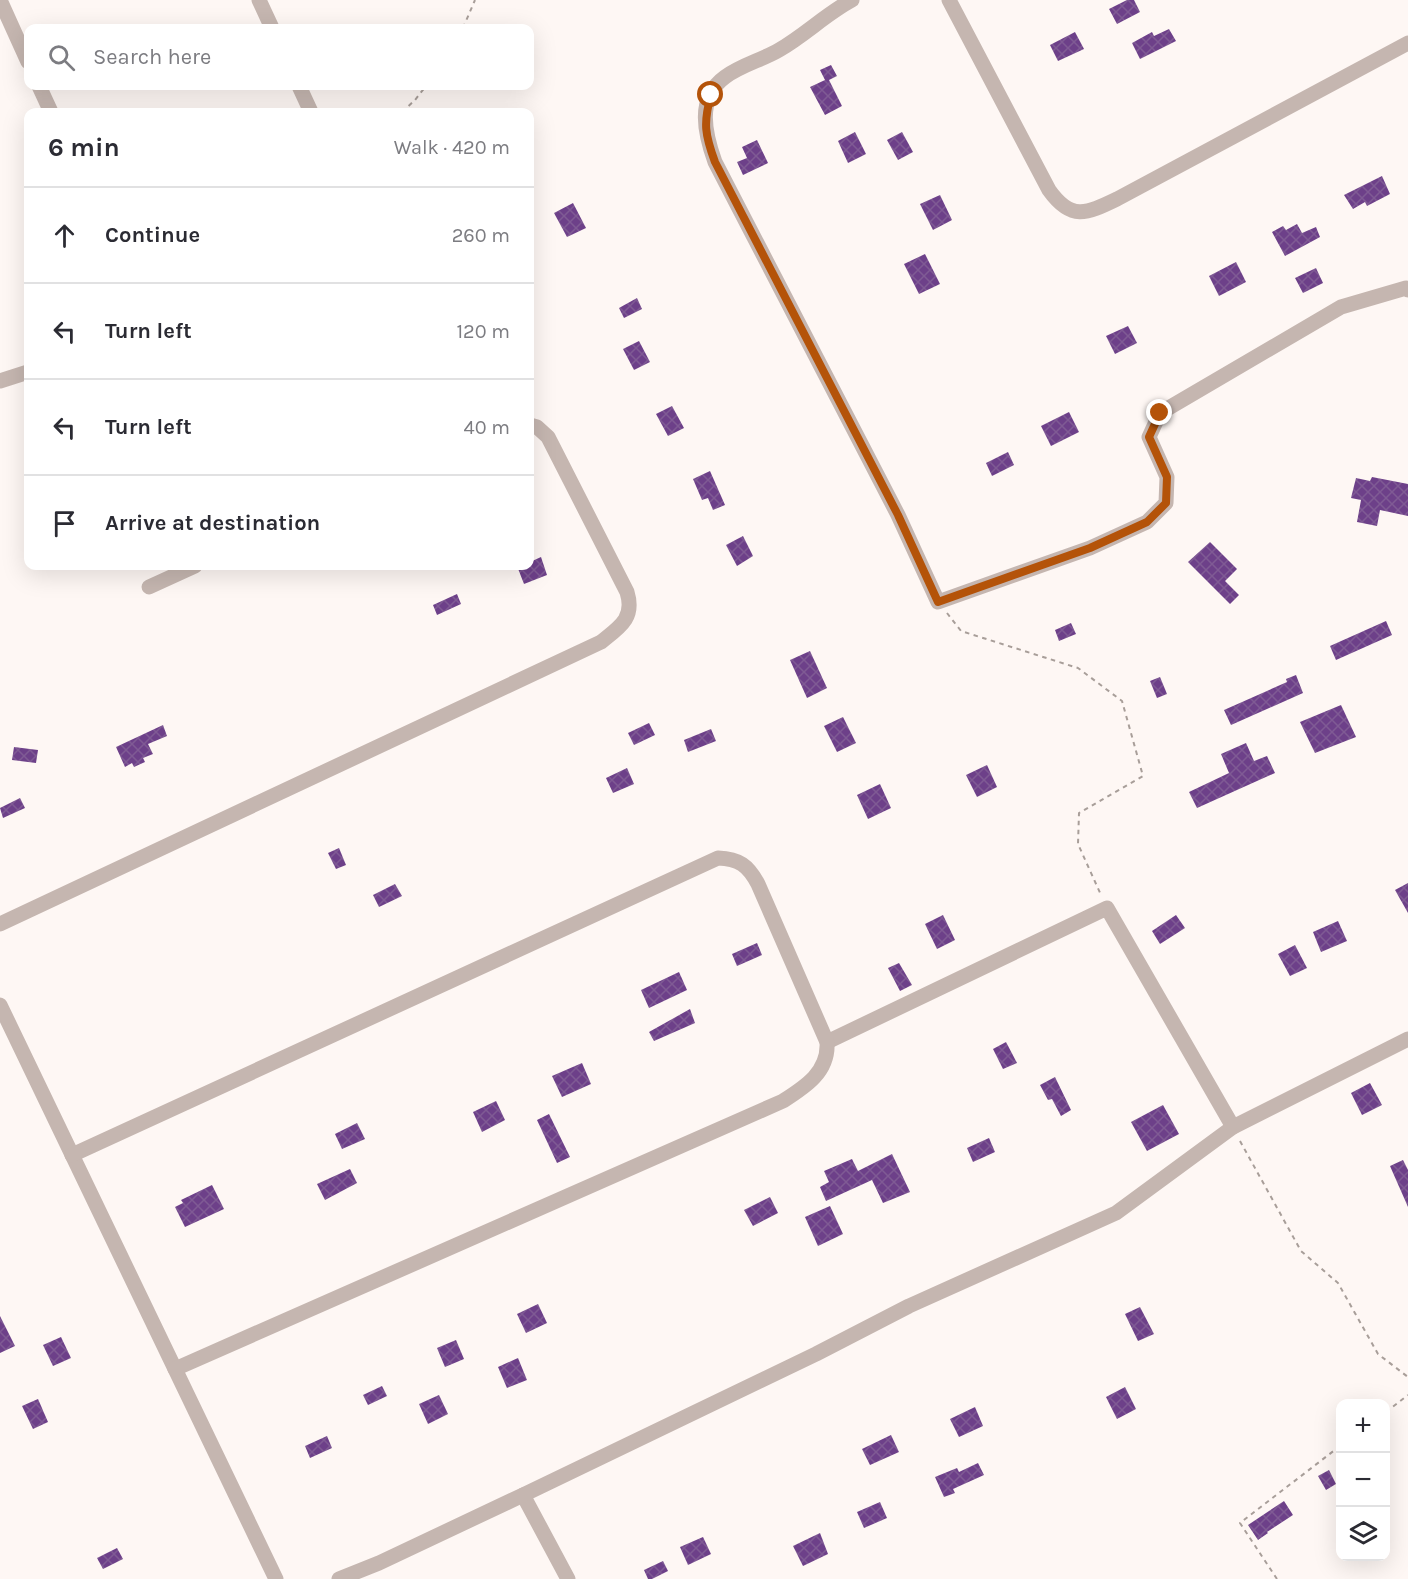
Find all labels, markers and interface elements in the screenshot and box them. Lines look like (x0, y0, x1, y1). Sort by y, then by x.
search box (24, 24, 534, 90)
icon: search (45, 41, 78, 74)
text: Search here (93, 44, 211, 70)
route start (697, 81, 723, 107)
text: 6 min (48, 132, 120, 163)
text: Walk · 420 m (394, 136, 510, 159)
icon: ahead (48, 219, 81, 252)
text: Continue (105, 222, 200, 248)
text: 260 m (452, 224, 510, 247)
icon: left (48, 315, 81, 348)
text: Turn left (105, 318, 192, 344)
text: 120 m (456, 320, 510, 343)
route end (1146, 399, 1172, 425)
icon: left (48, 411, 81, 444)
text: Turn left (105, 414, 192, 440)
text: 40 m (464, 416, 510, 439)
icon: arrive (48, 507, 81, 540)
text: Arrive at destination (105, 510, 320, 536)
map controls (1336, 1399, 1390, 1561)
button: + (1336, 1399, 1390, 1453)
button: − (1336, 1453, 1390, 1507)
button: layers (1336, 1507, 1390, 1561)

